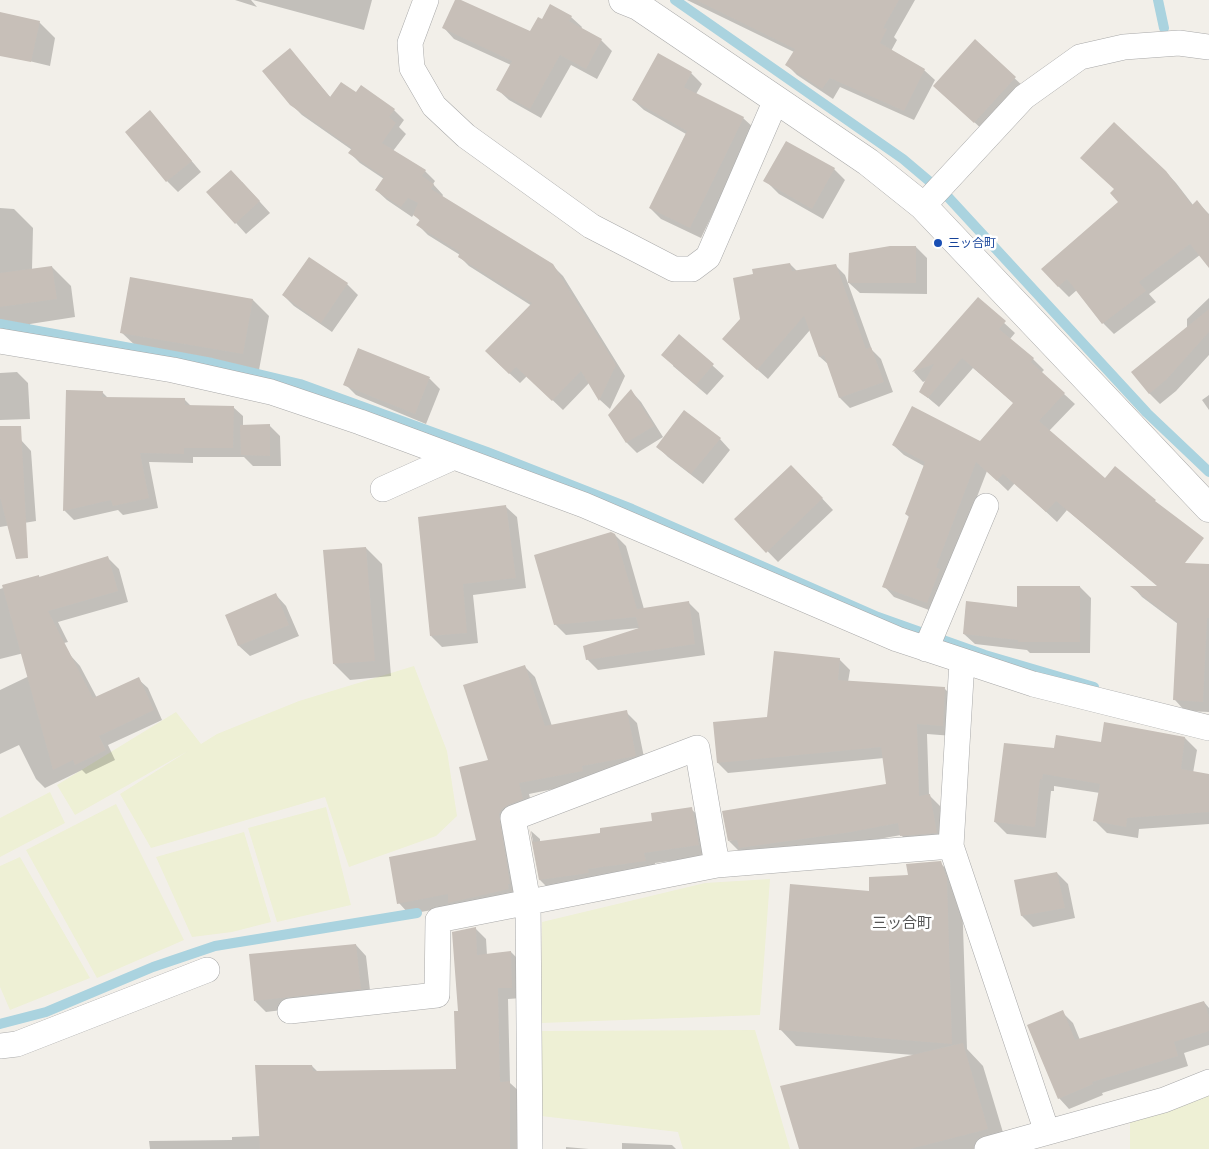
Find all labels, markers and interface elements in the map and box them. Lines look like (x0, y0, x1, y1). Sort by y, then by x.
place label: 三ッ合町 (948, 236, 996, 250)
marker: 三ッ合町 (932, 237, 944, 249)
district label: 三ッ合町 (872, 914, 932, 932)

